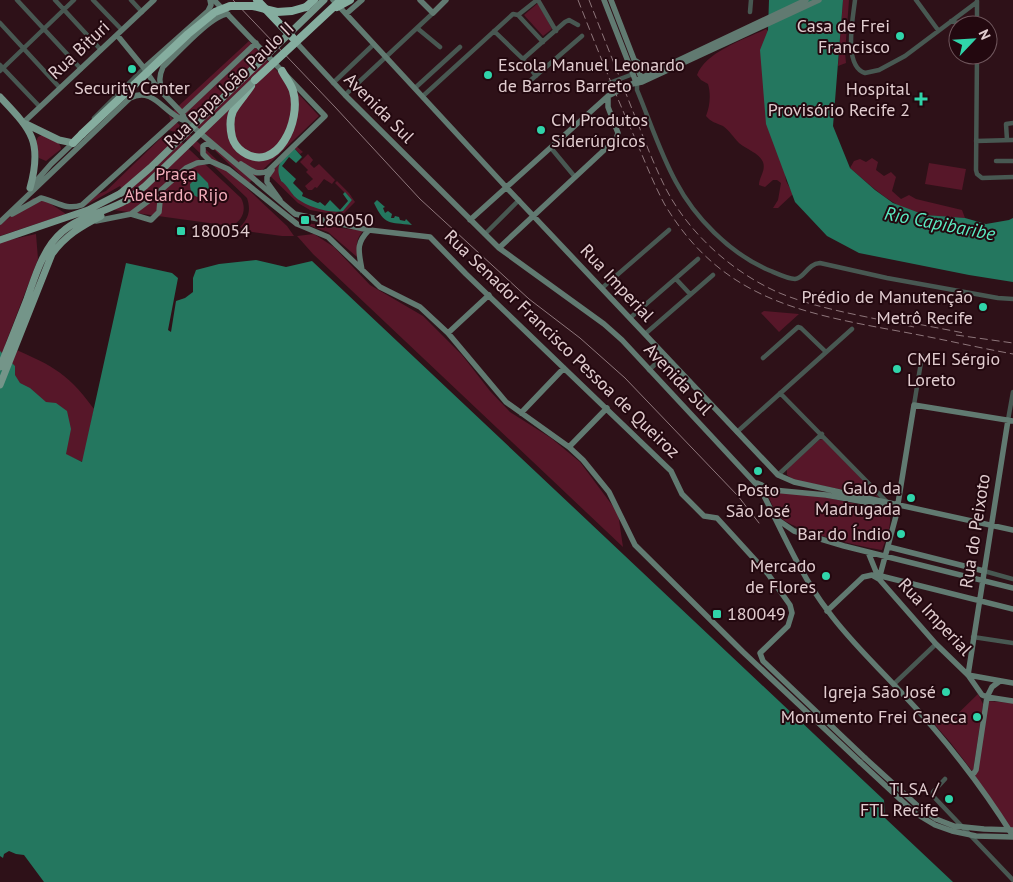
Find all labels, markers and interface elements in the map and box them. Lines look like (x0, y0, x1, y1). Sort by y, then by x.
place label: Casa de Frei Francisco (797, 14, 890, 58)
street label: Rua Bituri (43, 15, 114, 84)
north arrow (948, 15, 998, 65)
street label: Rua Papa João Paulo II (159, 17, 299, 153)
text: N (975, 27, 995, 42)
marker: Casa de Frei Francisco (894, 30, 906, 42)
place label: Escola Manuel Leonardo de Barros Barreto (498, 53, 685, 97)
marker: Security Center (126, 63, 138, 75)
street label: Avenida Sul (339, 68, 420, 148)
marker: Escola Manuel Leonardo de Barros Barreto (482, 69, 494, 81)
place label: Security Center (74, 76, 190, 99)
place label: Hospital Provisório Recife 2 (768, 77, 911, 121)
marker: Hospital Provisório Recife 2 (914, 92, 928, 106)
place label: CM Produtos Siderúrgicos (551, 108, 648, 152)
marker: CM Produtos Siderúrgicos (535, 124, 547, 136)
park label: Praça Abelardo Rijo (124, 162, 228, 206)
water label: Rio Capibaribe (883, 201, 998, 246)
place label: 180050 (315, 208, 374, 231)
marker: 180050 (299, 214, 311, 226)
place label: 180054 (191, 219, 250, 242)
marker: 180054 (175, 225, 187, 237)
street label: Rua Senador Francisco Pessoa de Queiroz (440, 225, 685, 463)
street label: Rua Imperial (576, 239, 660, 327)
place label: Prédio de Manutenção Metrô Recife (801, 285, 973, 329)
marker: Prédio de Manutenção Metrô Recife (977, 301, 989, 313)
street label: Avenida Sul (639, 338, 718, 420)
place label: CMEI Sérgio Loreto (907, 347, 1000, 391)
marker: CMEI Sérgio Loreto (891, 363, 903, 375)
marker: Posto São José (752, 465, 764, 477)
street label: Rua do Peixoto (954, 472, 995, 590)
place label: Galo da Madrugada (815, 476, 901, 520)
place label: Posto São José (726, 478, 790, 522)
marker: Galo da Madrugada (905, 492, 917, 504)
place label: Bar do Índio (797, 522, 891, 545)
marker: Bar do Índio (895, 528, 907, 540)
place label: Mercado de Flores (745, 554, 816, 598)
marker: Mercado de Flores (820, 570, 832, 582)
street label: Rua Imperial (894, 573, 978, 661)
place label: 180049 (727, 602, 786, 625)
marker: 180049 (711, 608, 723, 620)
place label: Igreja São José (823, 680, 936, 703)
marker: Igreja São José (940, 686, 952, 698)
place label: Monumento Frei Caneca (781, 705, 967, 728)
marker: Monumento Frei Caneca (971, 711, 983, 723)
place label: TLSA / FTL Recife (860, 777, 941, 821)
marker: TLSA / FTL Recife (943, 793, 955, 805)

